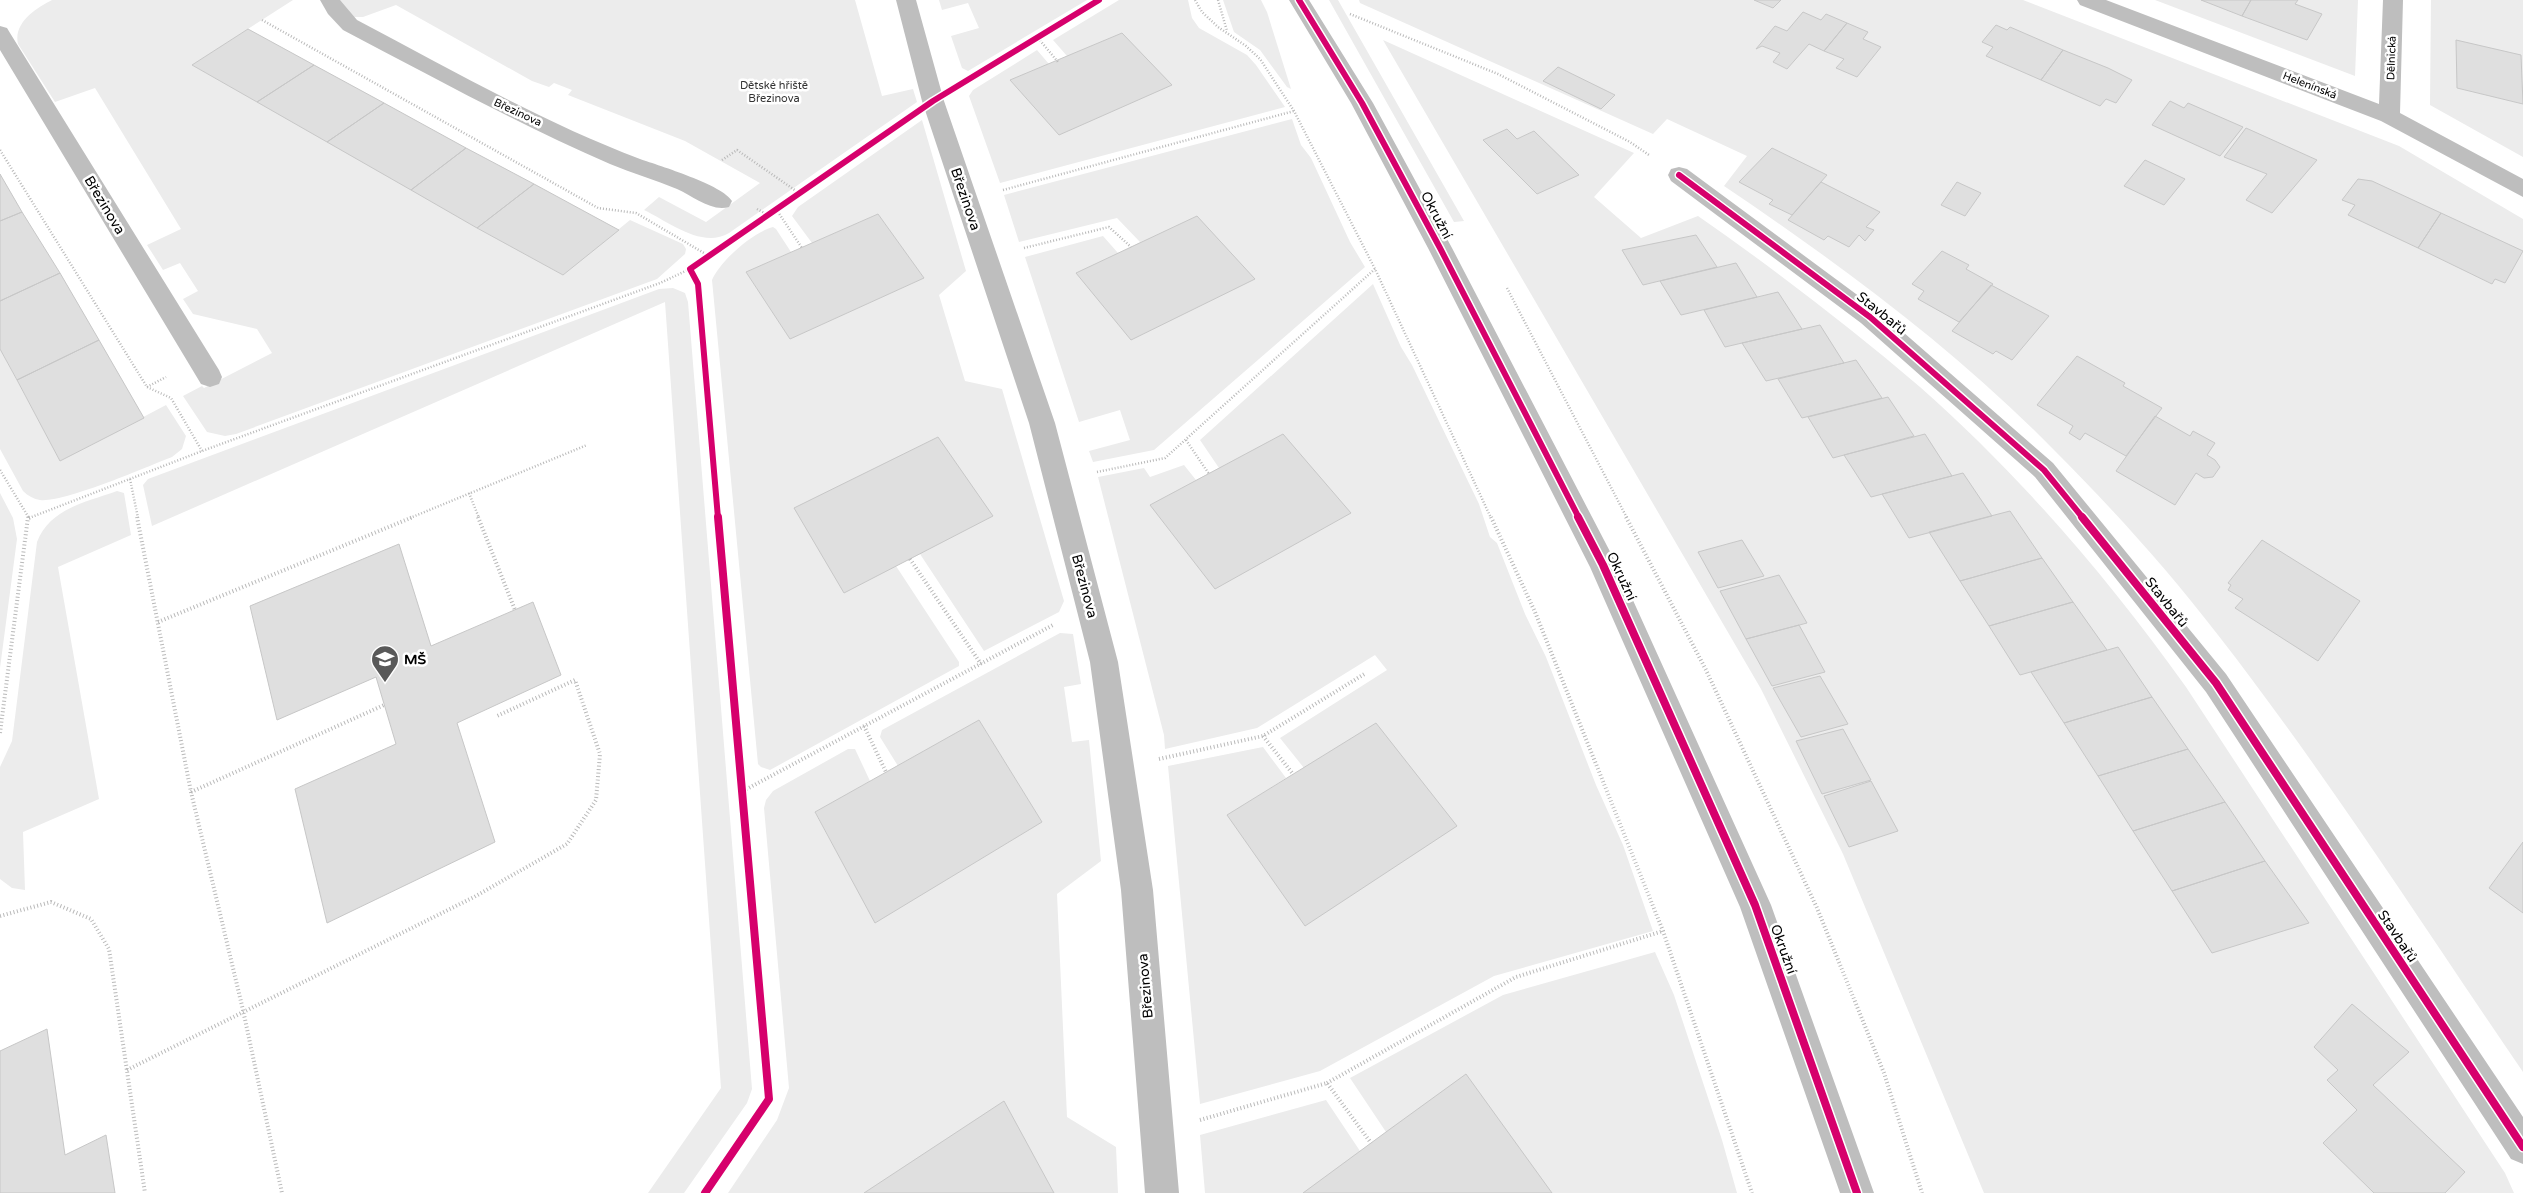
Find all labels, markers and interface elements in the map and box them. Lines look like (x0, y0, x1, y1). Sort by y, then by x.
street label: Dělnická (2384, 36, 2399, 80)
street label: Helenínská (2281, 69, 2339, 102)
park label: Dětské hřiště Březinova (740, 79, 808, 105)
street label: Březinova (492, 96, 544, 129)
street label: Březinova (947, 166, 984, 233)
street label: Březinova (80, 173, 129, 238)
street label: Okružní (1417, 188, 1456, 243)
street label: Stavbařů (1853, 288, 1910, 339)
street label: Okružní (1603, 549, 1640, 604)
street label: Březinova (1068, 552, 1101, 620)
street label: Stavbařů (2141, 574, 2192, 631)
school or university icon: MŠ (370, 644, 400, 683)
place label: MŠ (404, 651, 427, 668)
street label: Stavbařů (2374, 907, 2421, 966)
street label: Okružní (1767, 922, 1801, 977)
street label: Březinova (1134, 953, 1157, 1019)

